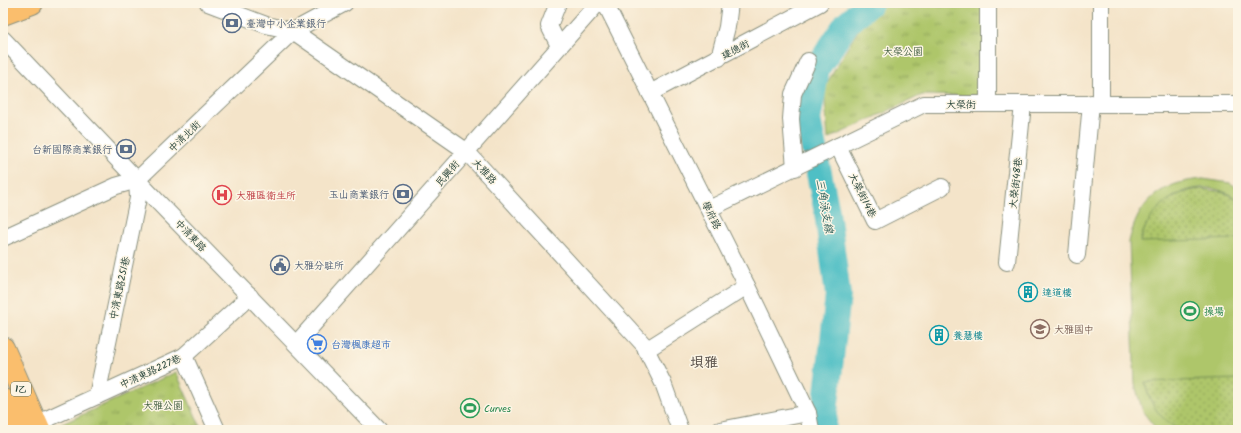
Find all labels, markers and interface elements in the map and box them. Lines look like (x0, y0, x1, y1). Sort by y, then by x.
bank icon: 臺灣中小企業銀行 (221, 12, 243, 34)
place label: 臺灣中小企業銀行 (246, 16, 326, 32)
street label: 建德街 (718, 36, 752, 64)
park label: 大榮公園 (883, 44, 923, 60)
street label: 大榮街 (946, 97, 976, 113)
street label: 中清北街 (165, 117, 205, 156)
bank icon: 台新國際商業銀行 (115, 138, 137, 160)
place label: 台新國際商業銀行 (32, 142, 112, 158)
street label: 大雅路 (468, 155, 500, 188)
street label: 大榮街48巷 (1005, 156, 1027, 210)
street label: 民興街 (432, 157, 464, 190)
street label: 大榮街14巷 (844, 170, 881, 222)
water label: 三角泳支線 (810, 178, 838, 236)
bank icon: 玉山商業銀行 (392, 183, 414, 205)
hospital icon: 大雅區衛生所 (211, 184, 233, 206)
place label: 玉山商業銀行 (329, 187, 389, 203)
place label: 大雅區衛生所 (236, 188, 296, 204)
street label: 學府路 (697, 198, 725, 232)
street label: 中清東路 (171, 216, 210, 256)
street label: 中清東路251巷 (105, 254, 135, 321)
public building icon: 大雅分駐所 (269, 254, 291, 276)
place label: 大雅分駐所 (294, 258, 344, 274)
building icon: 達道樓 (1017, 281, 1039, 303)
place label: 達道樓 (1042, 285, 1072, 301)
sports icon: 操場 (1179, 300, 1201, 322)
place label: 操場 (1204, 304, 1224, 320)
school or university icon: 大雅國中 (1029, 318, 1051, 340)
place label: 大雅國中 (1054, 322, 1094, 338)
building icon: 養慧樓 (928, 324, 950, 346)
place label: 養慧樓 (953, 328, 983, 344)
supermarket icon: 台灣楓康超市 (306, 333, 328, 355)
place label: 台灣楓康超市 (331, 337, 391, 353)
street label: 中清東路227巷 (117, 350, 185, 393)
district label: 垻雅 (690, 352, 718, 374)
road number: 1乙 (11, 382, 31, 396)
sports icon: Curves (459, 397, 481, 419)
park label: 大雅公園 (143, 398, 183, 414)
place label: Curves (484, 401, 512, 417)

